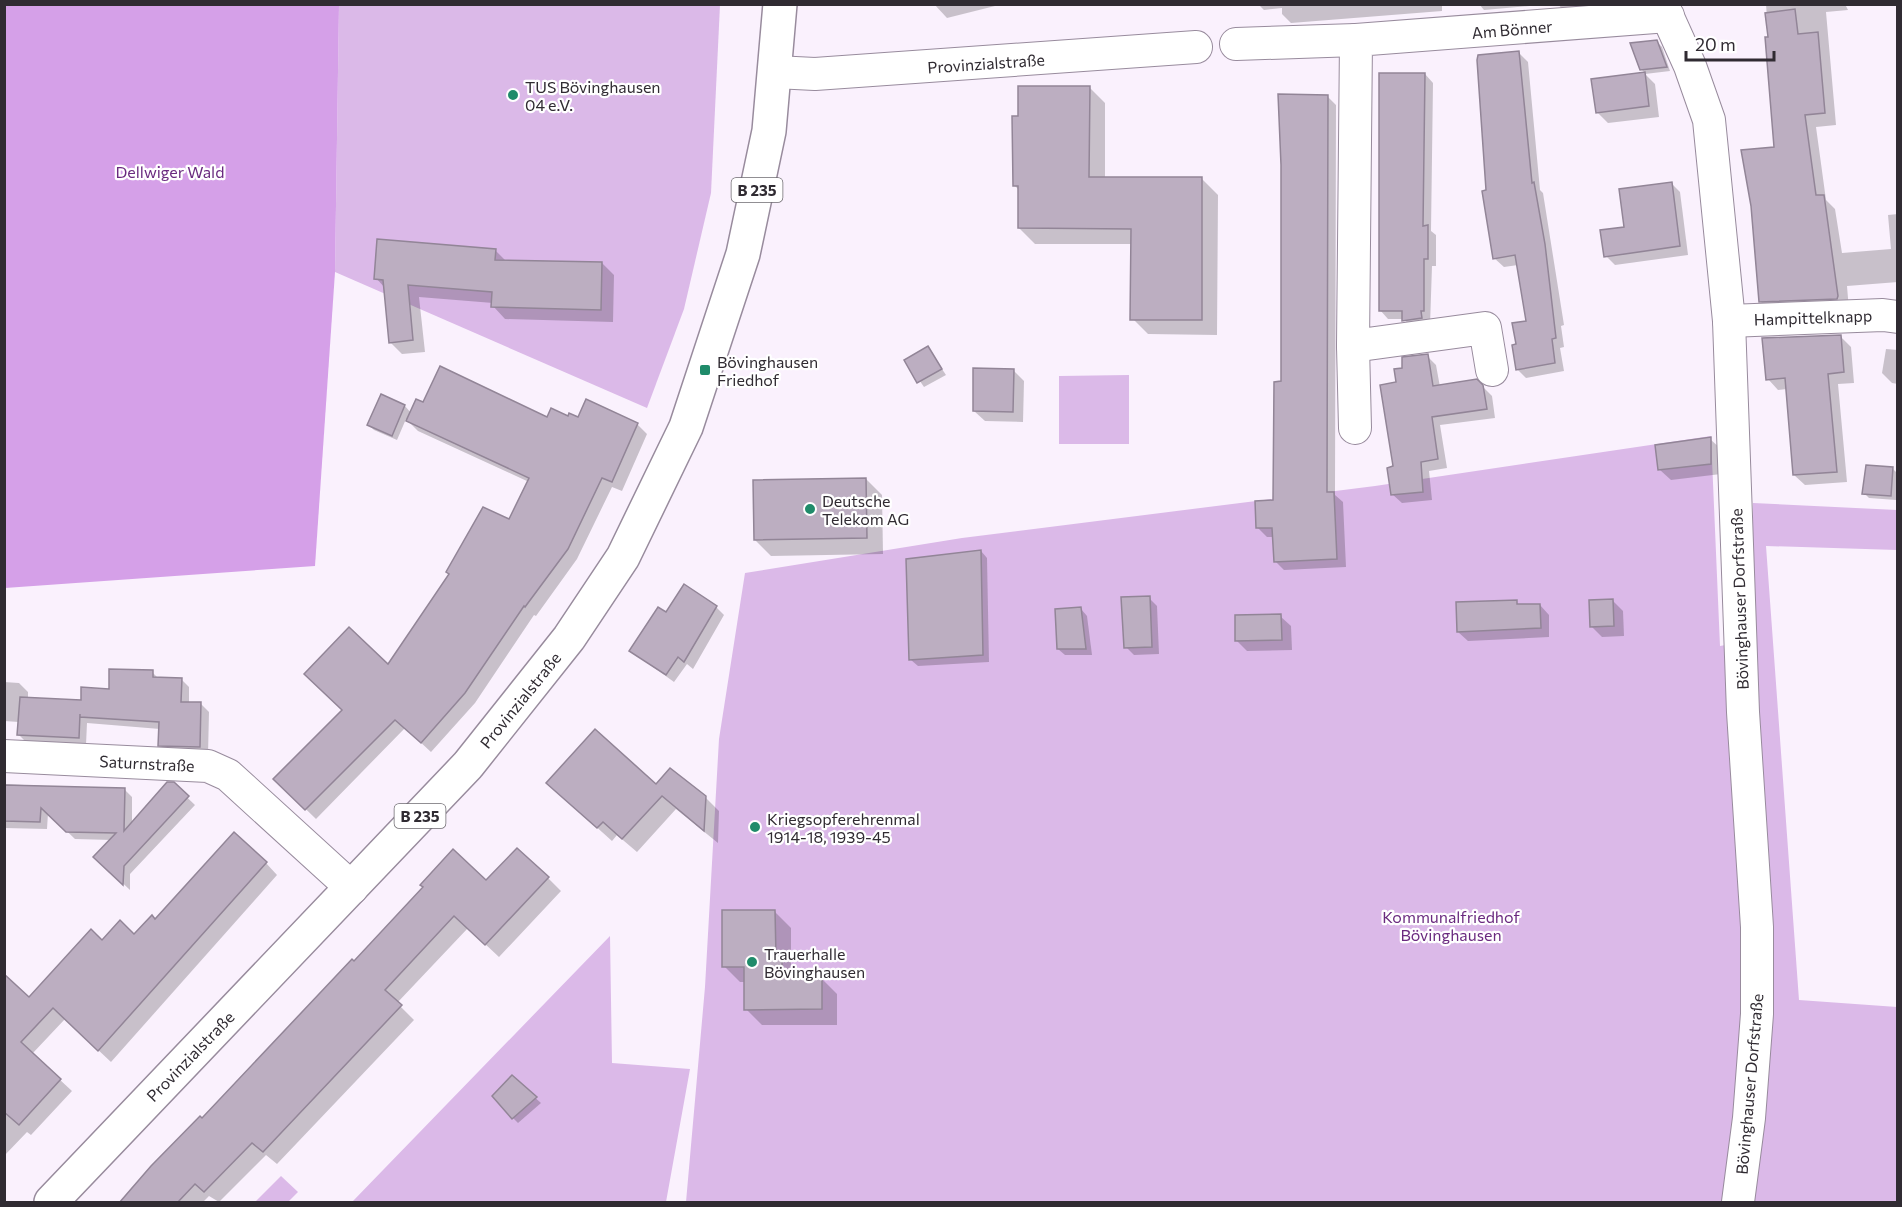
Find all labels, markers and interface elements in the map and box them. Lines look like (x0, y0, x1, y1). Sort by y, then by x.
street label: Am Bönner (1471, 16, 1554, 42)
scale bar (1686, 24, 1774, 62)
text: 20 m (1695, 33, 1736, 55)
street label: Provinzialstraße (927, 49, 1045, 77)
place label: TUS Bövinghausen 04 e.V. (525, 77, 661, 114)
marker: TUS Bövinghausen 04 e.V. (506, 88, 520, 102)
park label: Dellwiger Wald (116, 162, 224, 181)
road number: B 235 (732, 178, 783, 202)
street label: Hampittelknapp (1753, 305, 1873, 329)
place label: Bövinghausen Friedhof (717, 352, 818, 389)
marker: Bövinghausen Friedhof (698, 363, 712, 377)
place label: Deutsche Telekom AG (822, 491, 909, 528)
marker: Deutsche Telekom AG (803, 502, 817, 516)
street label: Bövinghauser Dorfstraße (1726, 508, 1752, 690)
street label: Provinzialstraße (476, 648, 564, 752)
street label: Saturnstraße (99, 751, 195, 775)
road number: B 235 (394, 804, 446, 828)
place label: Kriegsopferehrenmal 1914-18, 1939-45 (767, 809, 920, 846)
marker: Kriegsopferehrenmal 1914-18, 1939-45 (748, 820, 762, 834)
park label: Kommunalfriedhof Bövinghausen (1382, 907, 1520, 944)
place label: Trauerhalle Bövinghausen (764, 944, 865, 981)
marker: Trauerhalle Bövinghausen (745, 955, 759, 969)
street label: Bövinghauser Dorfstraße (1732, 993, 1766, 1175)
street label: Provinzialstraße (142, 1007, 238, 1105)

